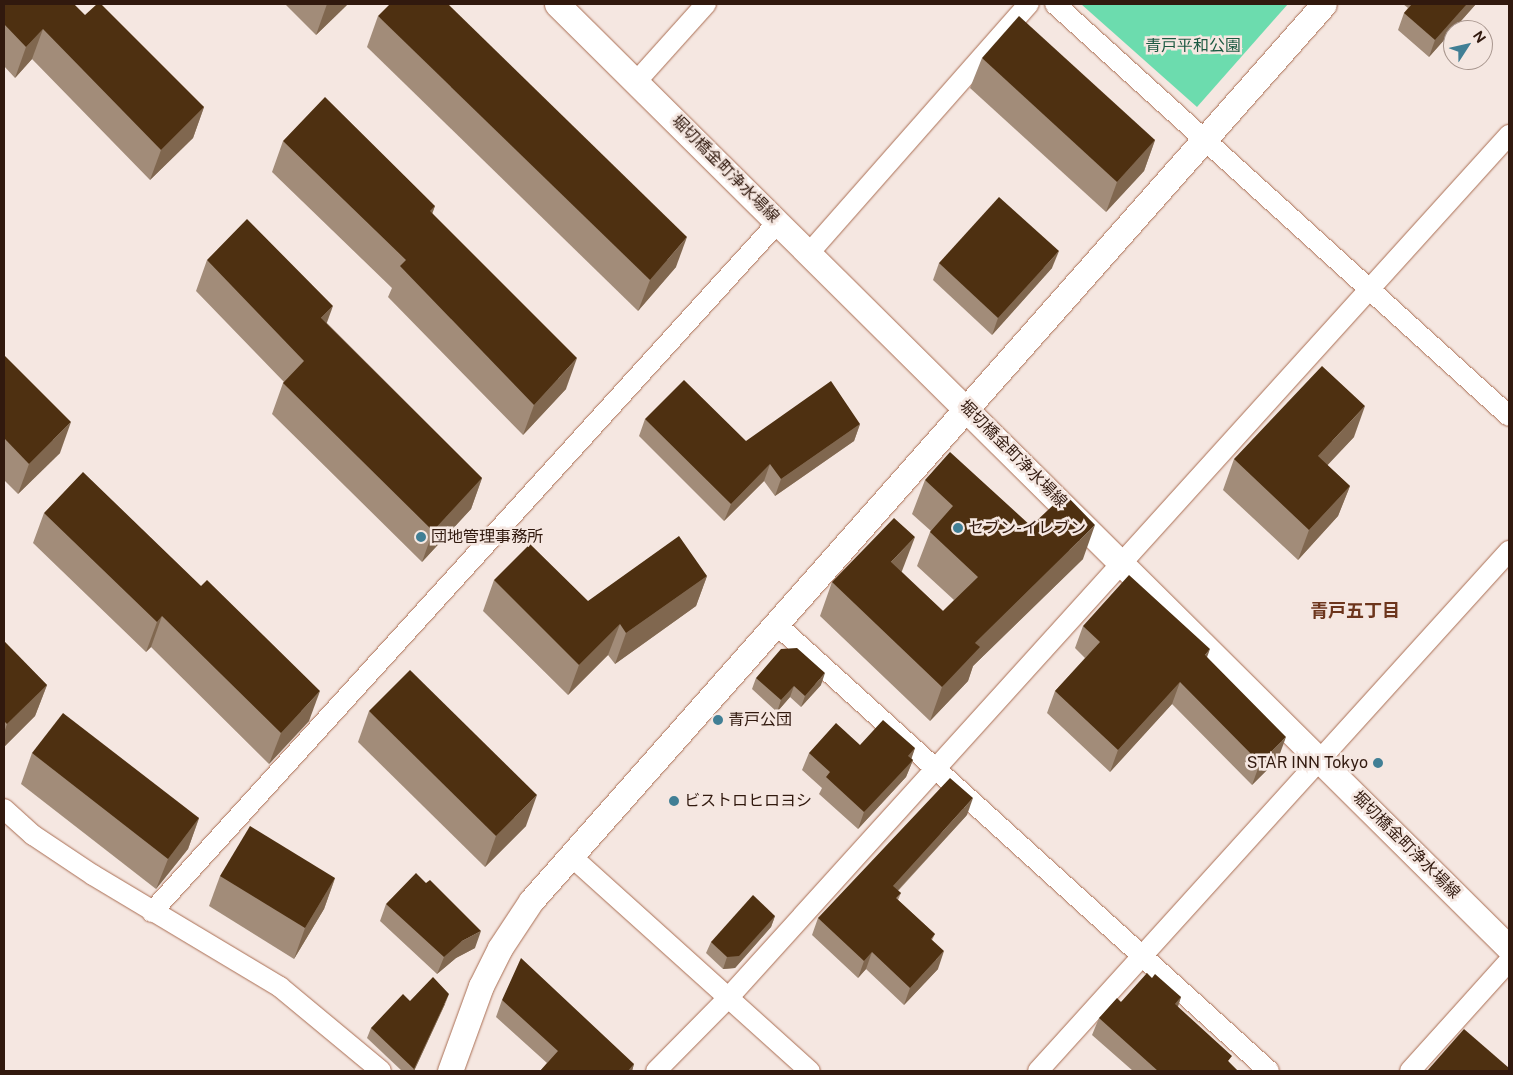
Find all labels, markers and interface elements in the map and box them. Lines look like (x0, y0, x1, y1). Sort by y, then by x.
north arrow (1443, 20, 1493, 70)
text: N (1470, 28, 1489, 46)
park label: 青戸平和公園 (1145, 36, 1241, 56)
street label: 堀切橋金町浄水場線 (667, 111, 783, 227)
street label: 堀切橋金町浄水場線 (955, 396, 1071, 512)
place label: セブン-イレブン (968, 518, 1086, 538)
marker: セブン-イレブン (952, 522, 964, 534)
place label: 団地管理事務所 (431, 527, 543, 547)
marker: 団地管理事務所 (415, 531, 427, 543)
district label: 青戸五丁目 (1310, 600, 1400, 622)
place label: 青戸公団 (728, 710, 792, 730)
marker: 青戸公団 (712, 714, 724, 726)
place label: STAR INN Tokyo (1247, 753, 1368, 773)
marker: STAR INN Tokyo (1372, 757, 1384, 769)
street label: 堀切橋金町浄水場線 (1348, 787, 1464, 903)
place label: ビストロヒロヨシ (684, 791, 812, 811)
marker: ビストロヒロヨシ (668, 795, 680, 807)

